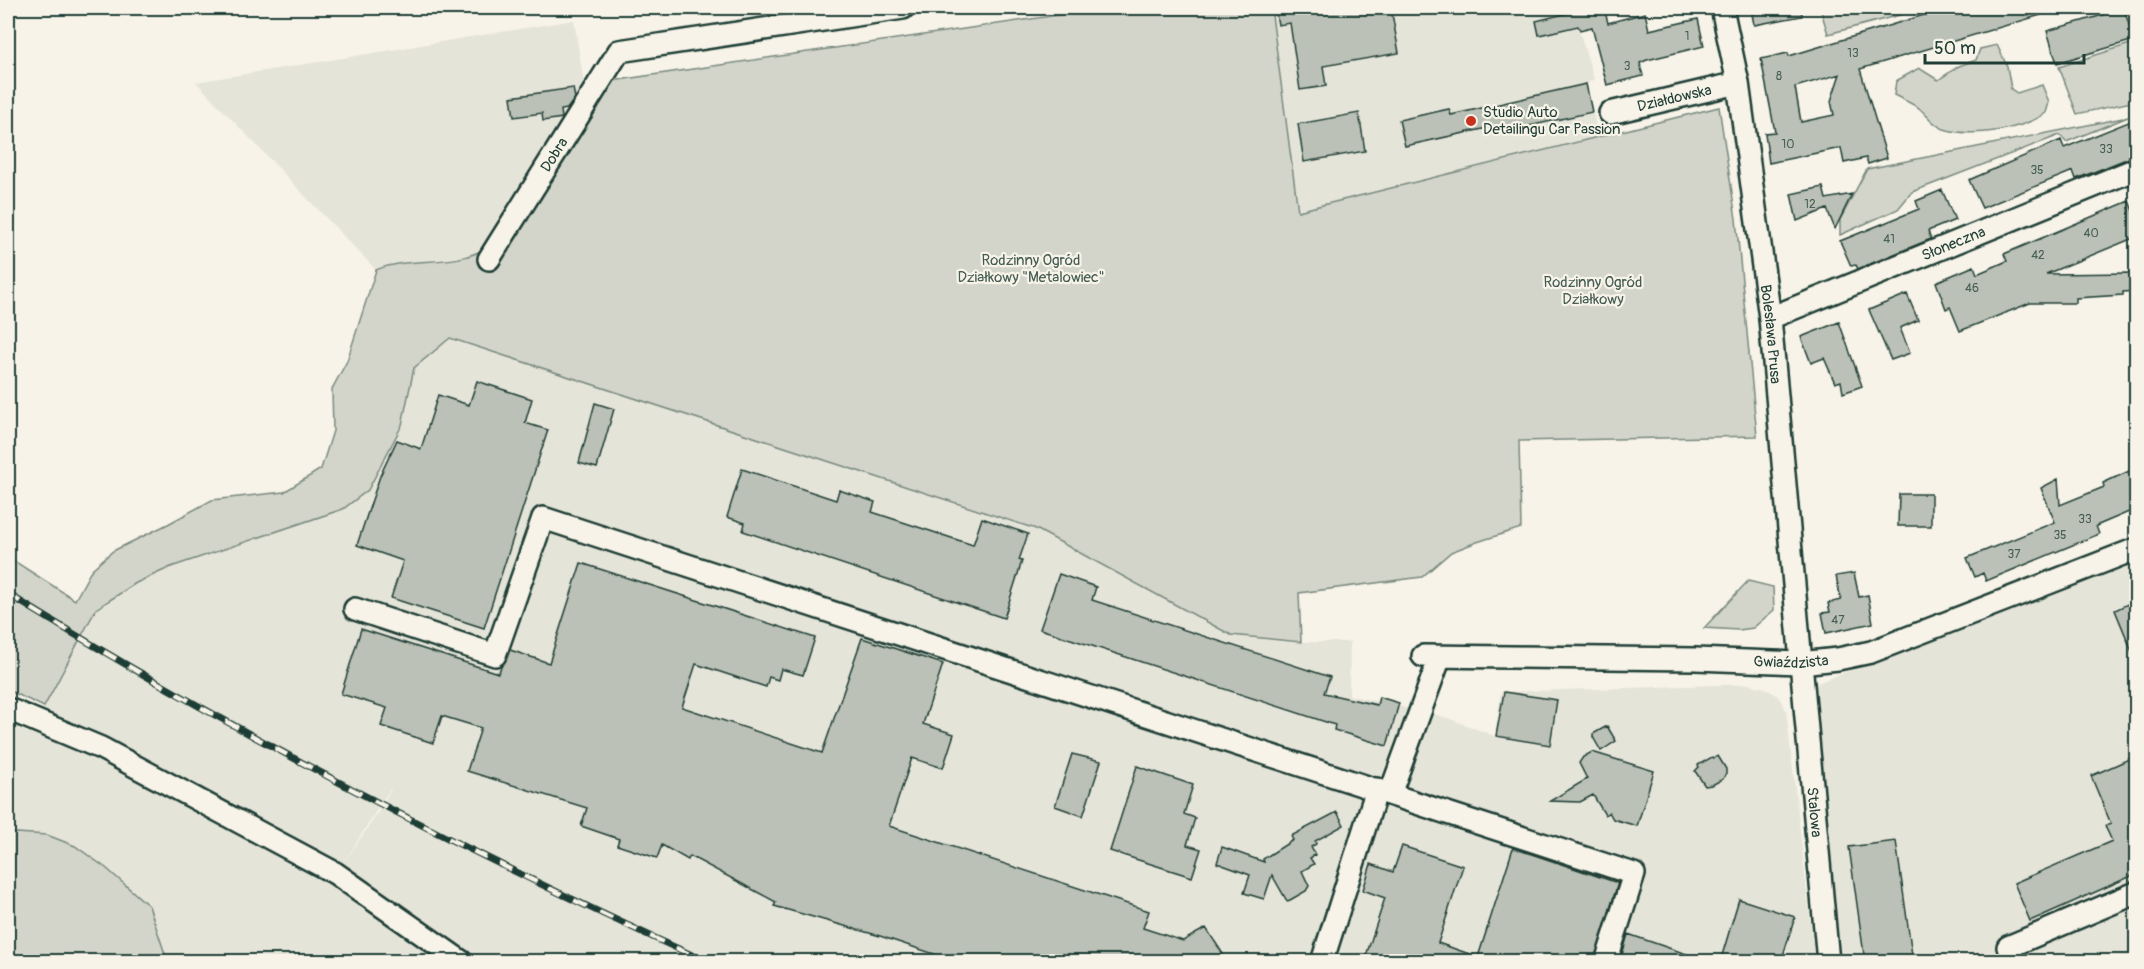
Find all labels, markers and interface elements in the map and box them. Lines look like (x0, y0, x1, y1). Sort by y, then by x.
scale bar (1925, 27, 2084, 65)
house number: 1 (1685, 29, 1689, 44)
text: 50 m (1934, 37, 1976, 60)
house number: 13 (1847, 46, 1859, 61)
house number: 3 (1624, 59, 1631, 74)
house number: 8 (1776, 69, 1782, 84)
street label: Działdowska (1635, 80, 1713, 116)
place label: Studio Auto Detailingu Car Passion (1483, 103, 1620, 139)
marker: Studio Auto Detailingu Car Passion (1464, 114, 1478, 128)
street label: Dobra (536, 134, 572, 175)
house number: 10 (1782, 137, 1794, 152)
house number: 33 (2099, 142, 2113, 157)
house number: 35 (2030, 163, 2044, 178)
house number: 12 (1804, 197, 1816, 212)
street label: Słoneczna (1919, 222, 1988, 265)
house number: 40 (2083, 226, 2099, 241)
house number: 41 (1883, 232, 1895, 247)
house number: 42 (2031, 248, 2045, 263)
park label: Rodzinny Ogród Działkowy "Metalowiec" (957, 251, 1105, 287)
park label: Rodzinny Ogród Działkowy (1544, 273, 1642, 309)
house number: 46 (1965, 281, 1979, 296)
street label: Bolesława Prusa (1756, 283, 1785, 385)
house number: 33 (2078, 512, 2092, 527)
house number: 35 (2053, 528, 2067, 543)
house number: 37 (2007, 547, 2021, 562)
house number: 47 (1831, 613, 1845, 628)
street label: Gwiaździsta (1753, 651, 1829, 673)
street label: Stalowa (1803, 786, 1826, 838)

